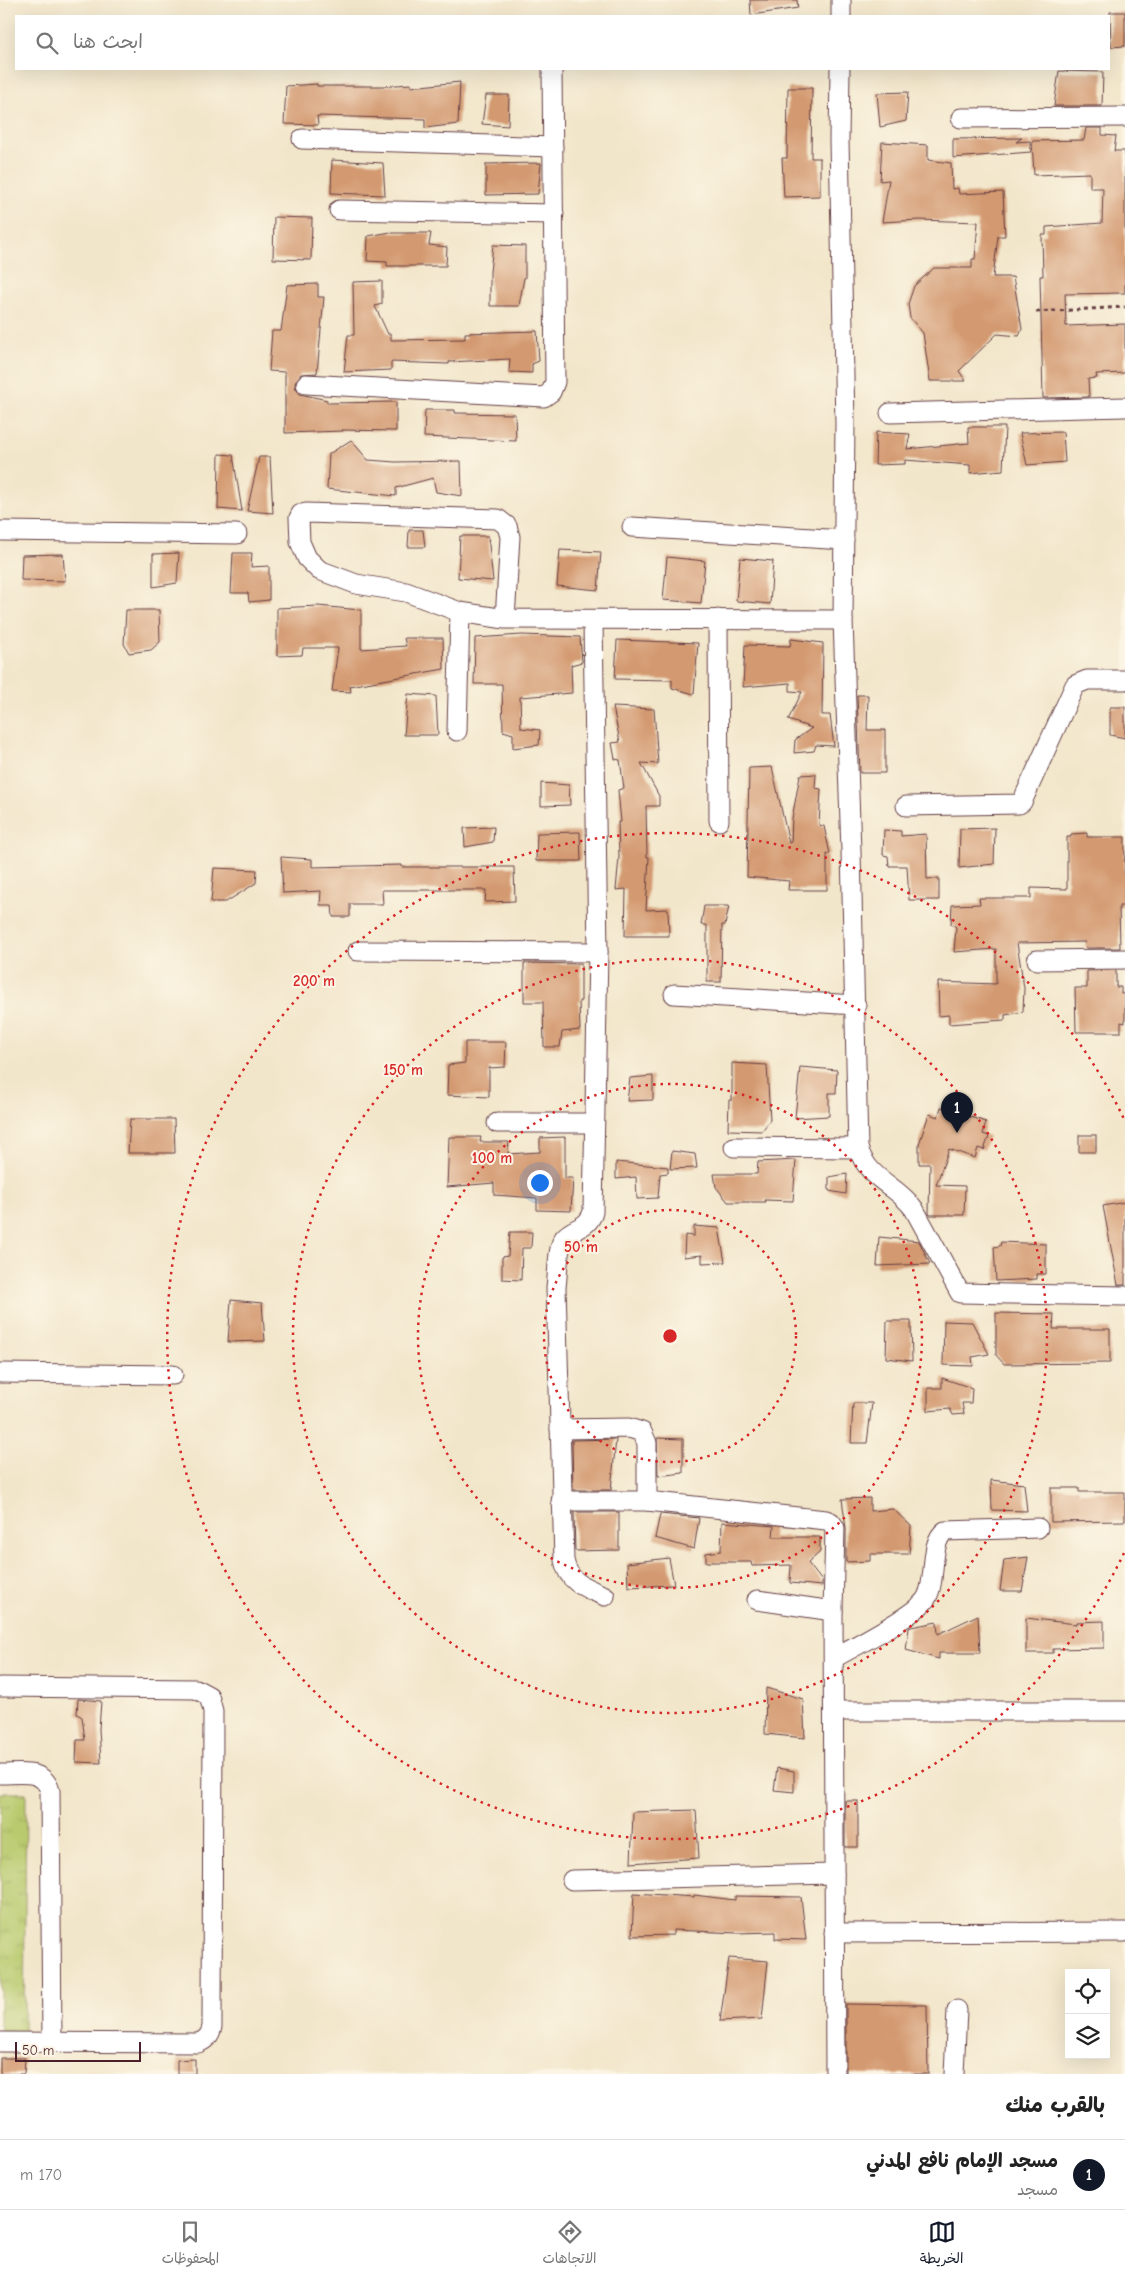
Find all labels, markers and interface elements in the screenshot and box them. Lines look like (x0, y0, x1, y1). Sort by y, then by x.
search box (15, 15, 1110, 70)
icon: search (33, 29, 61, 57)
text: ابحث هنا (73, 31, 143, 53)
text: 200 m (293, 972, 335, 990)
text: 150 m (383, 1061, 423, 1079)
pin: 1 (941, 1092, 973, 1133)
text: 100 m (472, 1149, 512, 1167)
your location (527, 1170, 553, 1196)
text: 50 m (564, 1238, 598, 1256)
centre of rings (661, 1327, 679, 1345)
map controls (1065, 1969, 1110, 2059)
button: locate (1065, 1969, 1110, 2014)
button: layers (1065, 2014, 1110, 2059)
scale bar (15, 2039, 141, 2062)
text: 50 m (22, 2042, 54, 2059)
text: بالقرب منك (1005, 2093, 1105, 2117)
text: مسجد الإمام نافع المدني (866, 2150, 1058, 2172)
text: 170 m (20, 2166, 62, 2184)
text: 1 (1086, 2166, 1092, 2184)
text: مسجد (1017, 2181, 1058, 2199)
tab: المحفوظات (162, 2218, 219, 2271)
tab: الاتجاهات (542, 2218, 597, 2271)
tab: الخريطة (920, 2218, 963, 2271)

